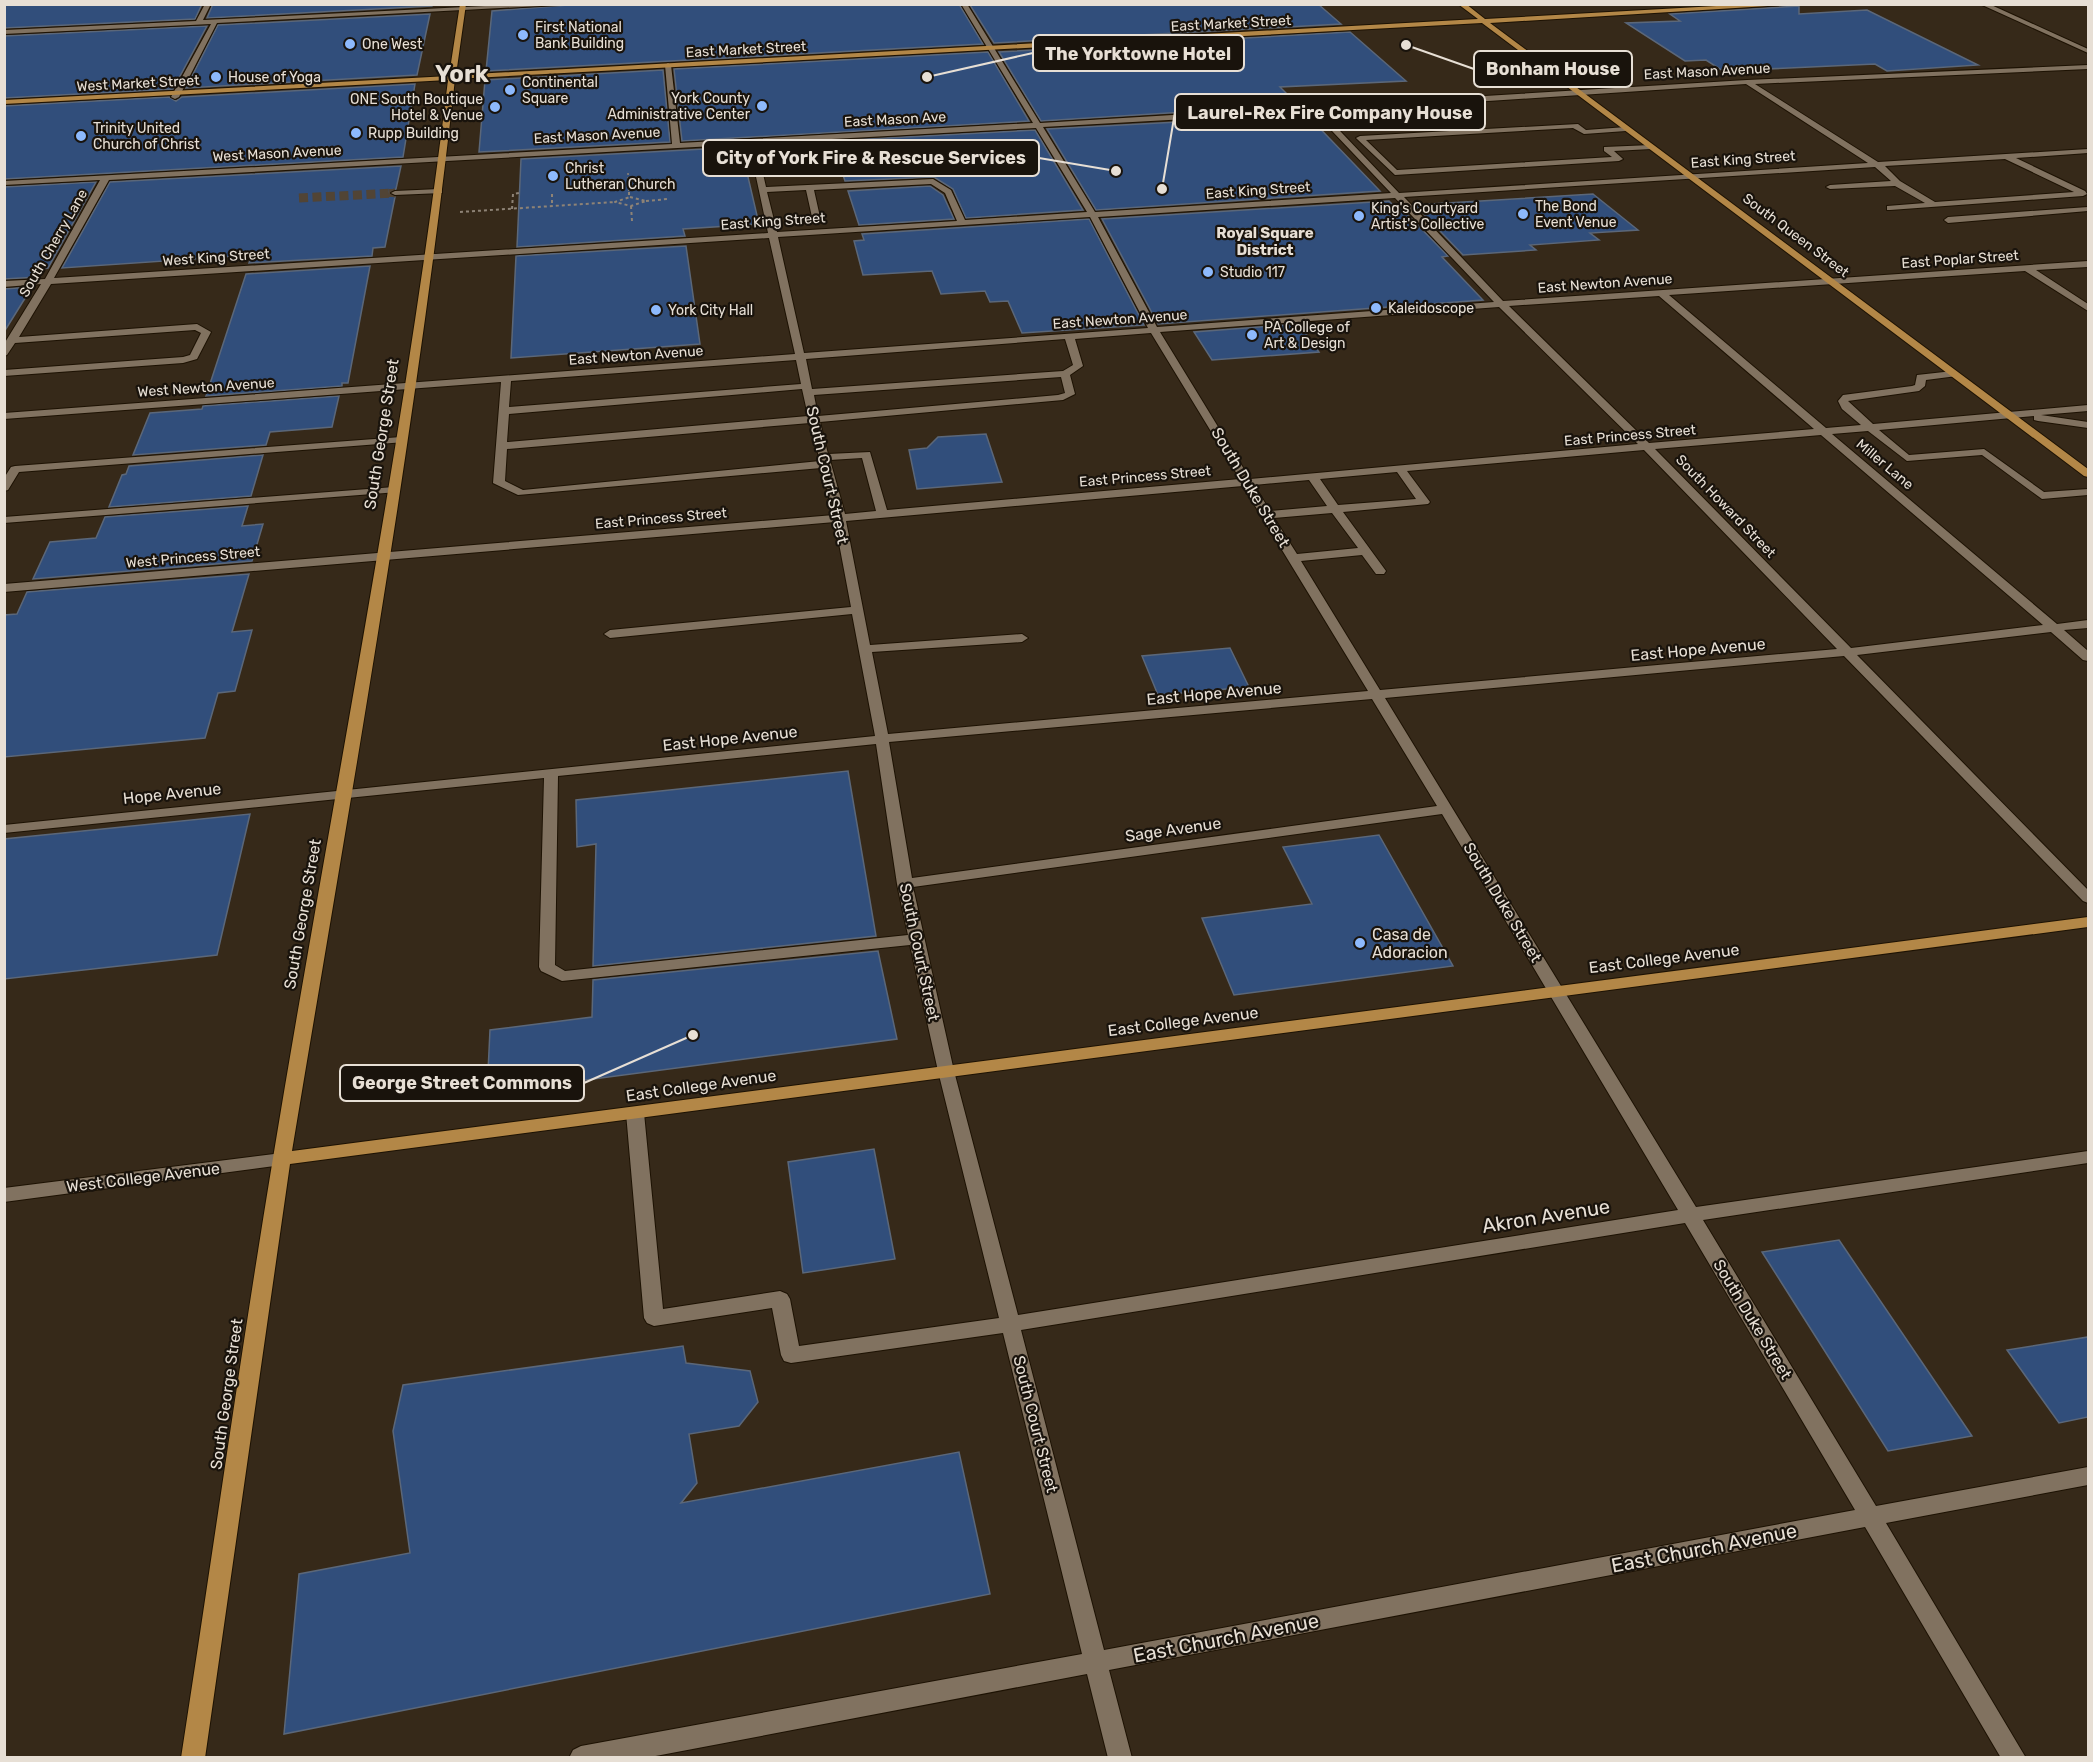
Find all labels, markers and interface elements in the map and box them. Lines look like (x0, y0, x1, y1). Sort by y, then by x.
street label: East Market Street (1170, 12, 1292, 35)
place label: First National Bank Building (535, 19, 624, 52)
marker: First National Bank Building (516, 28, 530, 42)
callout: The Yorktowne Hotel (1033, 35, 1244, 71)
place label: One West (362, 36, 423, 53)
marker: One West (343, 37, 357, 51)
street label: East Market Street (685, 38, 807, 61)
text: The Yorktowne Hotel (1045, 43, 1231, 65)
callout: Bonham House (1474, 51, 1632, 87)
text: Bonham House (1486, 58, 1621, 80)
district label: York (435, 60, 489, 88)
street label: East Mason Avenue (1643, 60, 1771, 83)
place label: House of Yoga (228, 69, 321, 86)
marker: House of Yoga (209, 70, 223, 84)
street label: West Market Street (76, 72, 200, 95)
place label: Continental Square (522, 74, 598, 107)
marker: Continental Square (503, 83, 517, 97)
place label: York County Administrative Center (607, 90, 751, 123)
place label: ONE South Boutique Hotel & Venue (350, 91, 483, 124)
callout: Laurel-Rex Fire Company House (1175, 94, 1485, 130)
marker: York County Administrative Center (755, 99, 769, 113)
marker: ONE South Boutique Hotel & Venue (488, 100, 502, 114)
text: Laurel-Rex Fire Company House (1187, 102, 1473, 124)
street label: East Mason Ave (844, 108, 947, 131)
place label: Trinity United Church of Christ (93, 120, 200, 153)
street label: East Mason Avenue (533, 124, 661, 147)
place label: Rupp Building (368, 125, 459, 142)
marker: Rupp Building (349, 126, 363, 140)
marker: Trinity United Church of Christ (74, 129, 88, 143)
callout: City of York Fire & Rescue Services (703, 140, 1039, 176)
street label: West Mason Avenue (212, 142, 342, 165)
text: City of York Fire & Rescue Services (716, 147, 1026, 169)
street label: East King Street (1690, 147, 1796, 172)
place label: Christ Lutheran Church (565, 160, 676, 193)
marker: Christ Lutheran Church (546, 169, 560, 183)
street label: East King Street (1205, 178, 1311, 203)
street label: South Cherry Lane (16, 186, 91, 300)
street label: South Queen Street (1739, 190, 1853, 281)
place label: The Bond Event Venue (1535, 198, 1617, 231)
place label: King's Courtyard Artist's Collective (1371, 200, 1485, 233)
marker: The Bond Event Venue (1516, 207, 1530, 221)
street label: East King Street (720, 209, 826, 234)
marker: King's Courtyard Artist's Collective (1352, 209, 1366, 223)
district label: Royal Square District (1216, 224, 1314, 259)
street label: West King Street (162, 245, 271, 270)
street label: East Poplar Street (1901, 247, 2020, 272)
place label: Studio 117 (1220, 264, 1285, 281)
marker: Studio 117 (1201, 265, 1215, 279)
street label: East Newton Avenue (1537, 270, 1673, 297)
place label: Kaleidoscope (1388, 300, 1474, 317)
marker: Kaleidoscope (1369, 301, 1383, 315)
place label: York City Hall (668, 302, 753, 319)
marker: York City Hall (649, 303, 663, 317)
street label: East Newton Avenue (1052, 306, 1188, 333)
place label: PA College of Art & Design (1264, 319, 1350, 352)
marker: PA College of Art & Design (1245, 328, 1259, 342)
street label: East Newton Avenue (568, 342, 704, 369)
street label: South George Street (360, 357, 403, 511)
street label: West Newton Avenue (137, 374, 275, 401)
street label: South Court Street (802, 404, 853, 546)
street label: East Princess Street (1563, 421, 1697, 450)
street label: South Duke Street (1207, 424, 1294, 551)
street label: Miller Lane (1853, 436, 1917, 493)
street label: South Howard Street (1672, 451, 1780, 562)
street label: East Princess Street (1078, 462, 1212, 491)
street label: East Princess Street (594, 504, 728, 533)
street label: West Princess Street (125, 543, 261, 572)
street label: East Hope Avenue (1630, 634, 1766, 665)
street label: East Hope Avenue (1146, 678, 1282, 709)
street label: East Hope Avenue (662, 722, 798, 755)
street label: Hope Avenue (122, 779, 222, 808)
street label: Sage Avenue (1124, 813, 1222, 846)
street label: South George Street (280, 837, 325, 991)
street label: South Duke Street (1459, 839, 1546, 966)
street label: South Court Street (896, 881, 943, 1023)
place label: Casa de Adoracion (1372, 925, 1448, 962)
marker: Casa de Adoracion (1353, 936, 1367, 950)
street label: East College Avenue (1588, 940, 1740, 977)
street label: East College Avenue (1107, 1003, 1259, 1040)
callout: George Street Commons (340, 1065, 584, 1101)
street label: East College Avenue (625, 1066, 777, 1105)
text: George Street Commons (352, 1072, 572, 1094)
street label: West College Avenue (65, 1159, 221, 1196)
street label: Akron Avenue (1480, 1194, 1612, 1238)
street label: South Duke Street (1709, 1256, 1796, 1383)
street label: South George Street (206, 1317, 247, 1471)
street label: South Court Street (1009, 1354, 1062, 1495)
street label: East Church Avenue (1609, 1518, 1799, 1578)
street label: East Church Avenue (1131, 1608, 1321, 1668)

